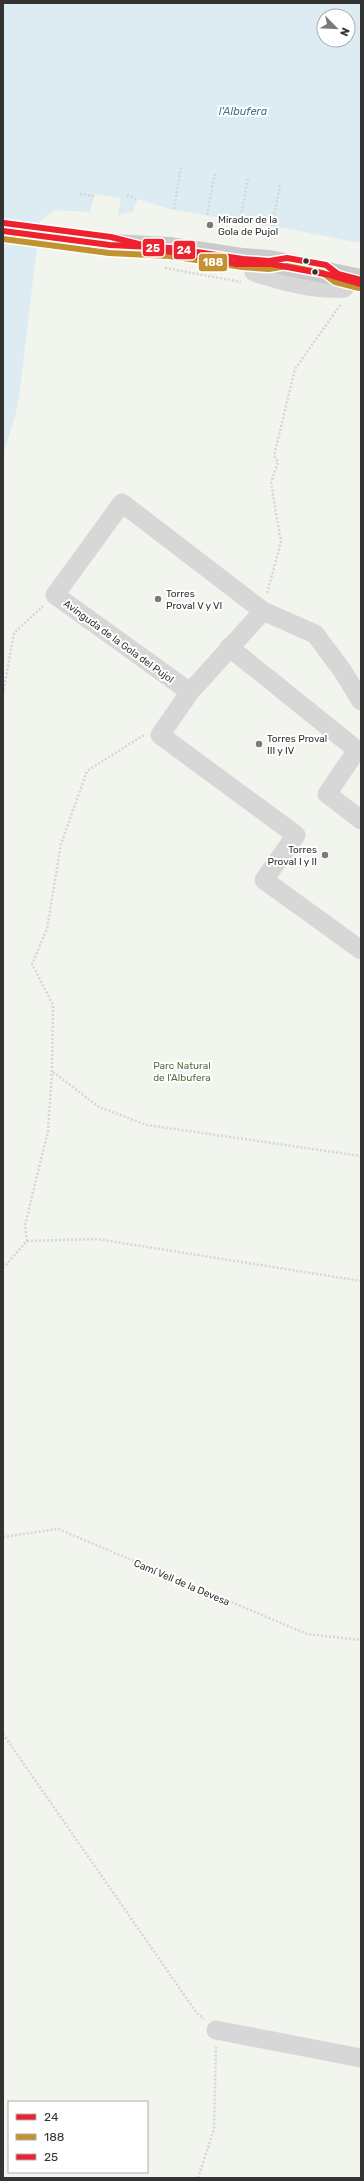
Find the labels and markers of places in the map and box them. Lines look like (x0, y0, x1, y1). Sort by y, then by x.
place label: Mirador de la Gola de Pujol (218, 214, 278, 238)
marker: Mirador de la Gola de Pujol (205, 220, 215, 230)
unlabelled marker (301, 256, 311, 266)
unlabelled marker (310, 267, 320, 277)
place label: Torres Proval V y VI (166, 588, 222, 612)
marker: Torres Proval V y VI (153, 594, 163, 604)
place label: Torres Proval III y IV (267, 733, 327, 757)
marker: Torres Proval III y IV (254, 739, 264, 749)
place label: Torres Proval I y II (268, 844, 317, 868)
marker: Torres Proval I y II (320, 850, 330, 860)

